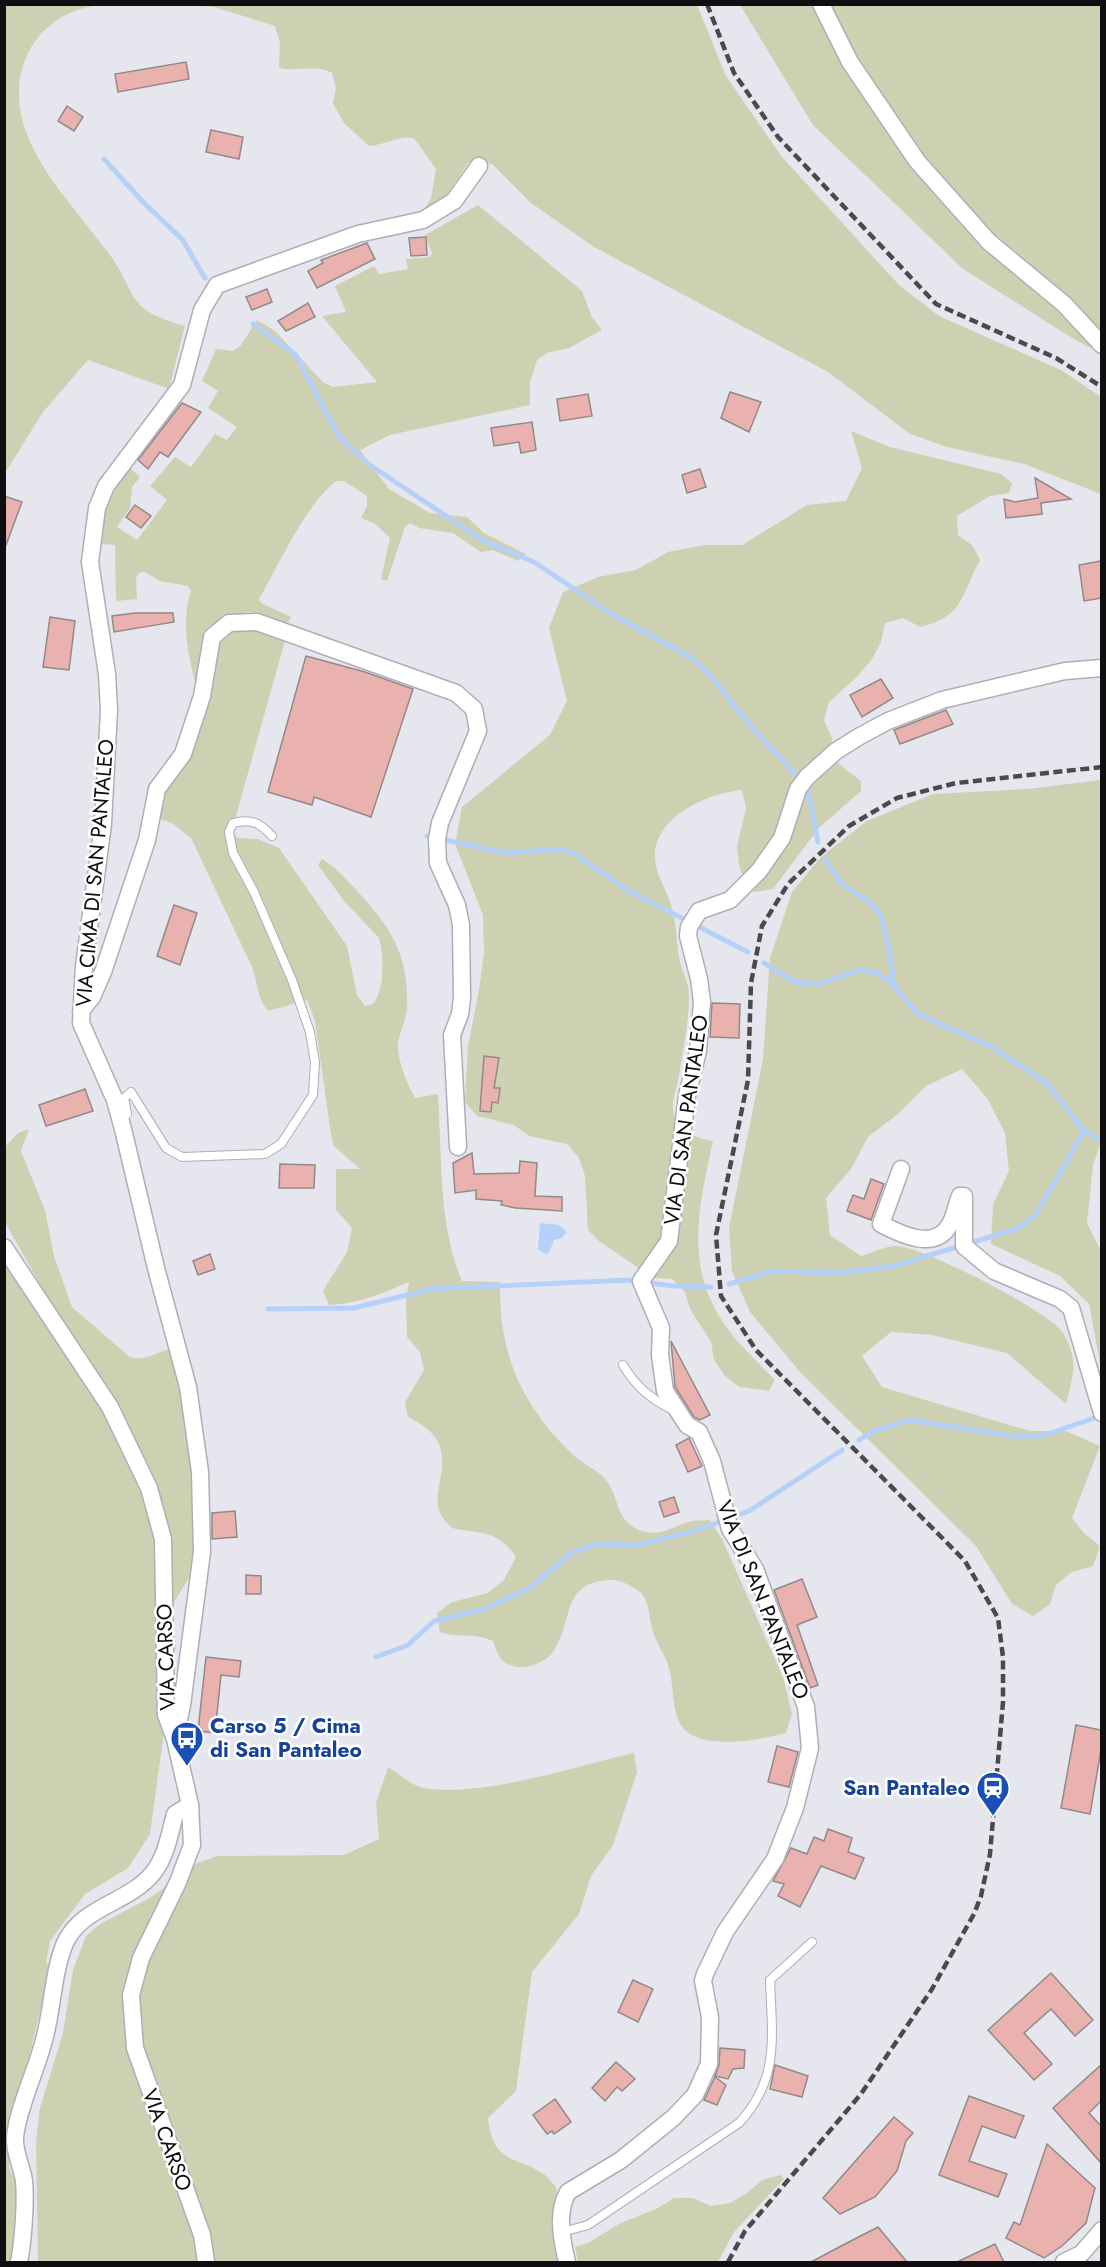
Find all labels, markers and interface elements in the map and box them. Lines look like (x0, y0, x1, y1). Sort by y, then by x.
street label: VIA CIMA DI SAN PANTALEO (68, 738, 122, 1008)
street label: VIA DI SAN PANTALEO (656, 1013, 716, 1227)
street label: VIA DI SAN PANTALEO (709, 1496, 817, 1704)
street label: VIA CARSO (149, 1603, 183, 1711)
place label: Carso 5 / Cima di San Pantaleo (210, 1711, 362, 1765)
bus stop icon: Carso 5 / Cima di San Pantaleo (169, 1720, 205, 1767)
station icon: San Pantaleo (975, 1770, 1011, 1817)
place label: San Pantaleo (843, 1773, 970, 1803)
street label: VIA CARSO (135, 2085, 199, 2195)

